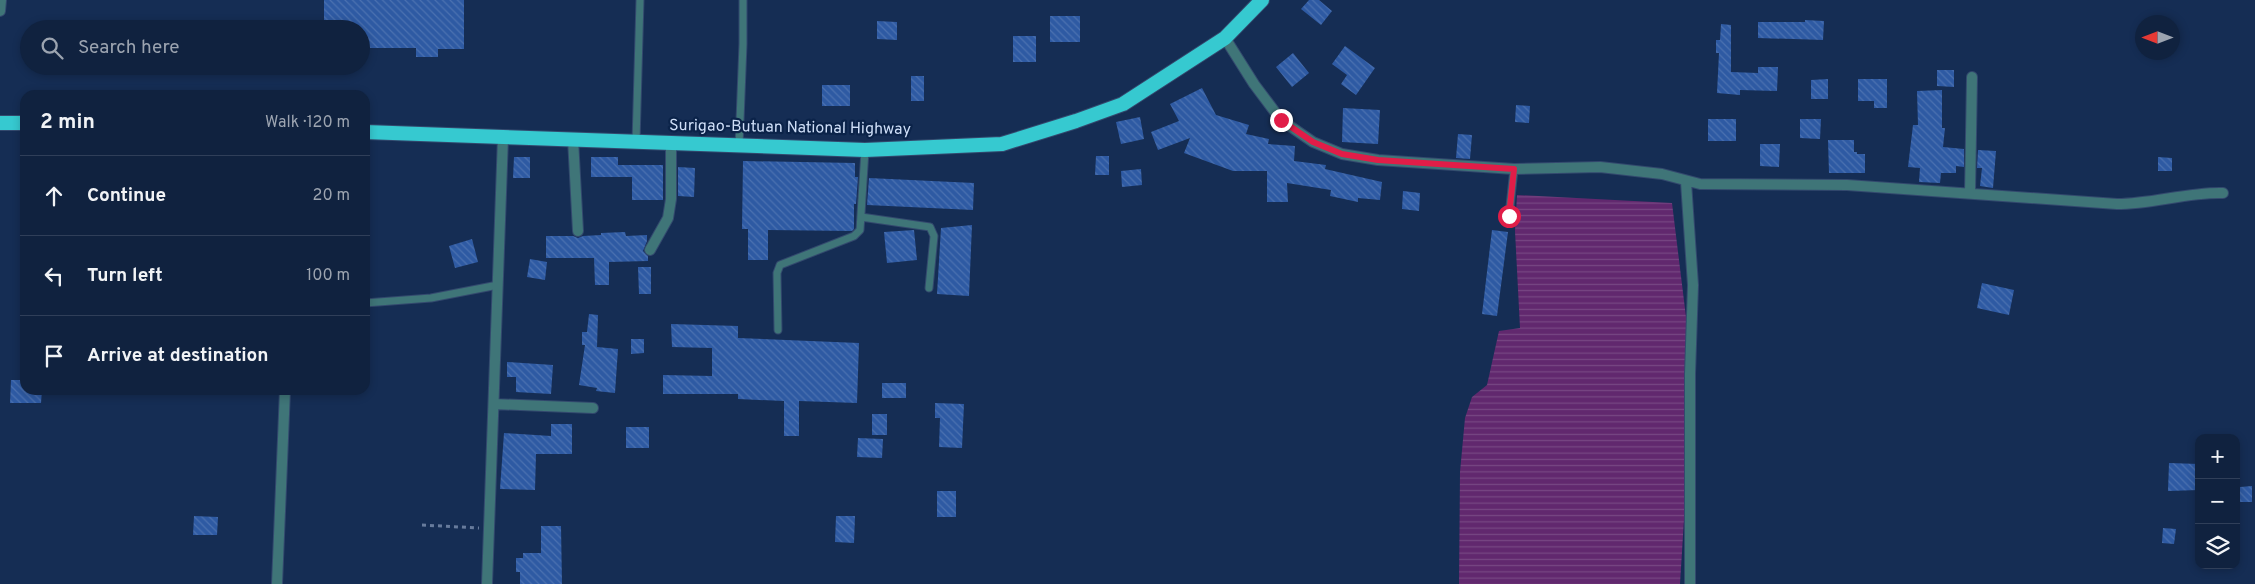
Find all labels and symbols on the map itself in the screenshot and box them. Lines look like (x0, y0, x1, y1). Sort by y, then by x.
north arrow (2135, 15, 2180, 60)
route end (1270, 109, 1293, 132)
street label: Surigao-Butuan National Highway (669, 116, 911, 140)
route start (1498, 205, 1521, 228)

